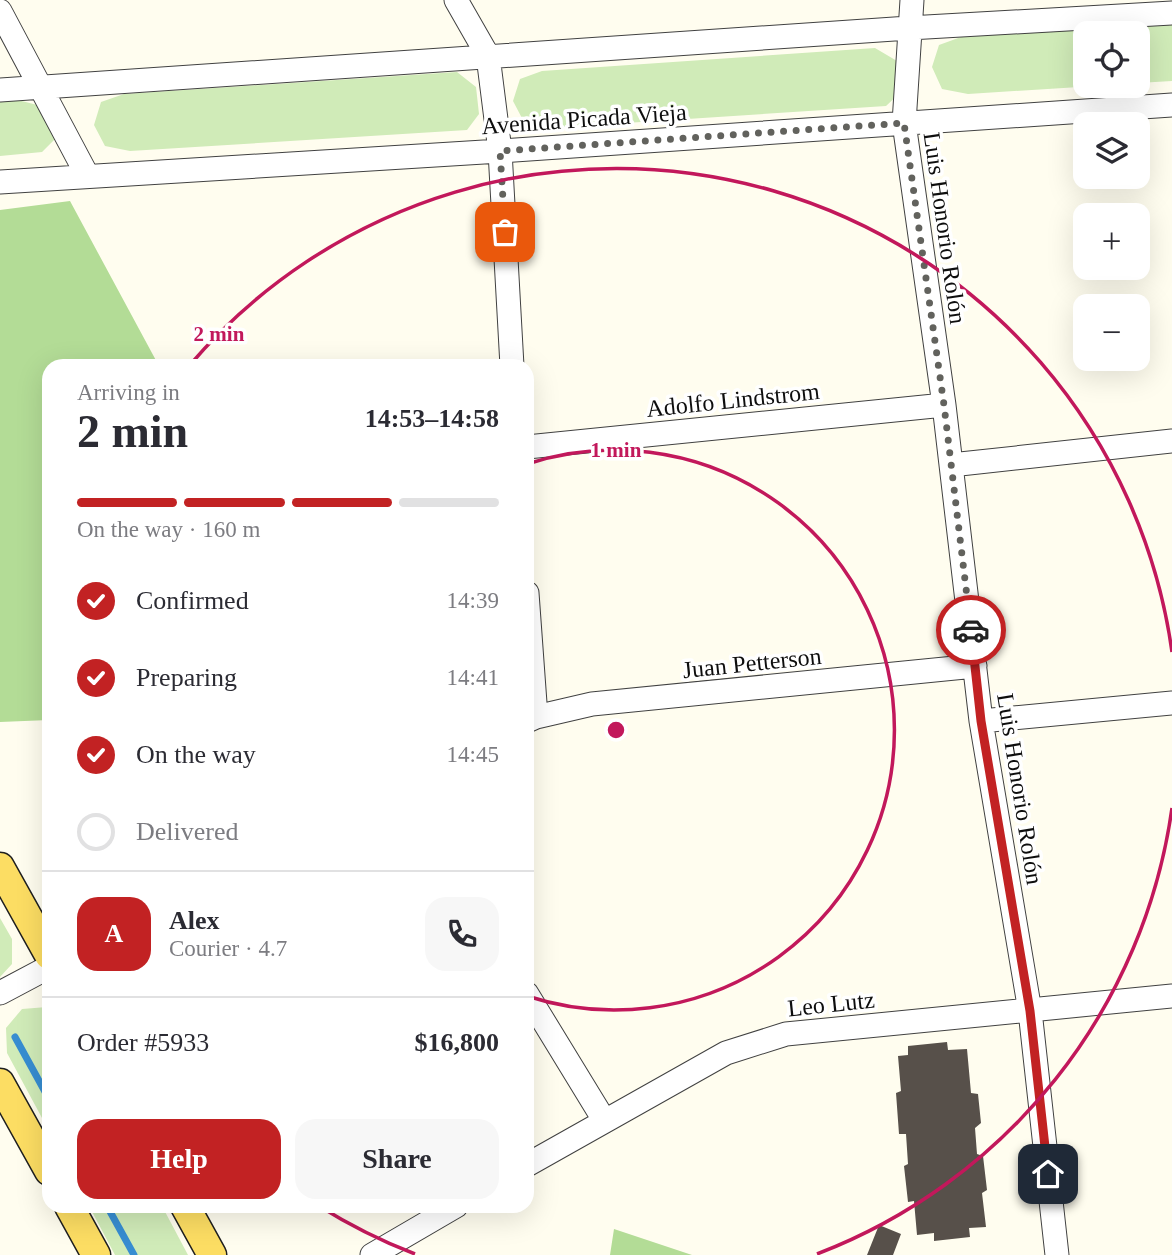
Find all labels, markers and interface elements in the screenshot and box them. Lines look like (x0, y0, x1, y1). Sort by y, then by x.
map controls (1073, 21, 1150, 371)
button: locate (1073, 21, 1150, 98)
street label: Avenida Picada Vieja (481, 99, 688, 139)
button: layers (1073, 112, 1150, 189)
street label: Luis Honorio Rolón (919, 130, 971, 326)
pin (475, 202, 535, 262)
button: + (1073, 203, 1150, 280)
icon: bag (486, 213, 524, 251)
button: − (1073, 294, 1150, 371)
text: 2 min (194, 322, 245, 346)
street label: Adolfo Lindstrom (645, 378, 821, 422)
text: Arriving in (77, 380, 180, 405)
text: 14:53–14:58 (365, 404, 499, 433)
text: 2 min (77, 406, 188, 457)
text: 1 min (591, 438, 642, 462)
text: On the way · 160 m (77, 517, 260, 542)
icon: check (77, 582, 115, 620)
text: Confirmed (136, 586, 249, 615)
text: 14:39 (447, 588, 499, 613)
courier (936, 595, 1006, 665)
icon: car (952, 611, 990, 649)
street label: Juan Petterson (681, 643, 823, 683)
icon: check (77, 659, 115, 697)
text: Preparing (136, 663, 237, 692)
text: 14:41 (447, 665, 499, 690)
street label: Luis Honorio Rolón (992, 691, 1048, 887)
centre of rings (604, 718, 628, 742)
icon: check (77, 736, 115, 774)
text: On the way (136, 740, 256, 769)
text: 14:45 (447, 742, 499, 767)
text: Delivered (136, 817, 239, 846)
button: phone (425, 897, 499, 971)
text: Alex (169, 906, 220, 935)
text: A (105, 919, 123, 948)
text: Courier · 4.7 (169, 936, 287, 961)
street label: Leo Lutz (786, 987, 876, 1021)
text: Order #5933 (77, 1028, 209, 1057)
text: $16,800 (415, 1028, 499, 1057)
button: Help (77, 1119, 281, 1199)
button: Share (295, 1119, 499, 1199)
pin (1018, 1144, 1078, 1204)
icon: home (1029, 1155, 1067, 1193)

